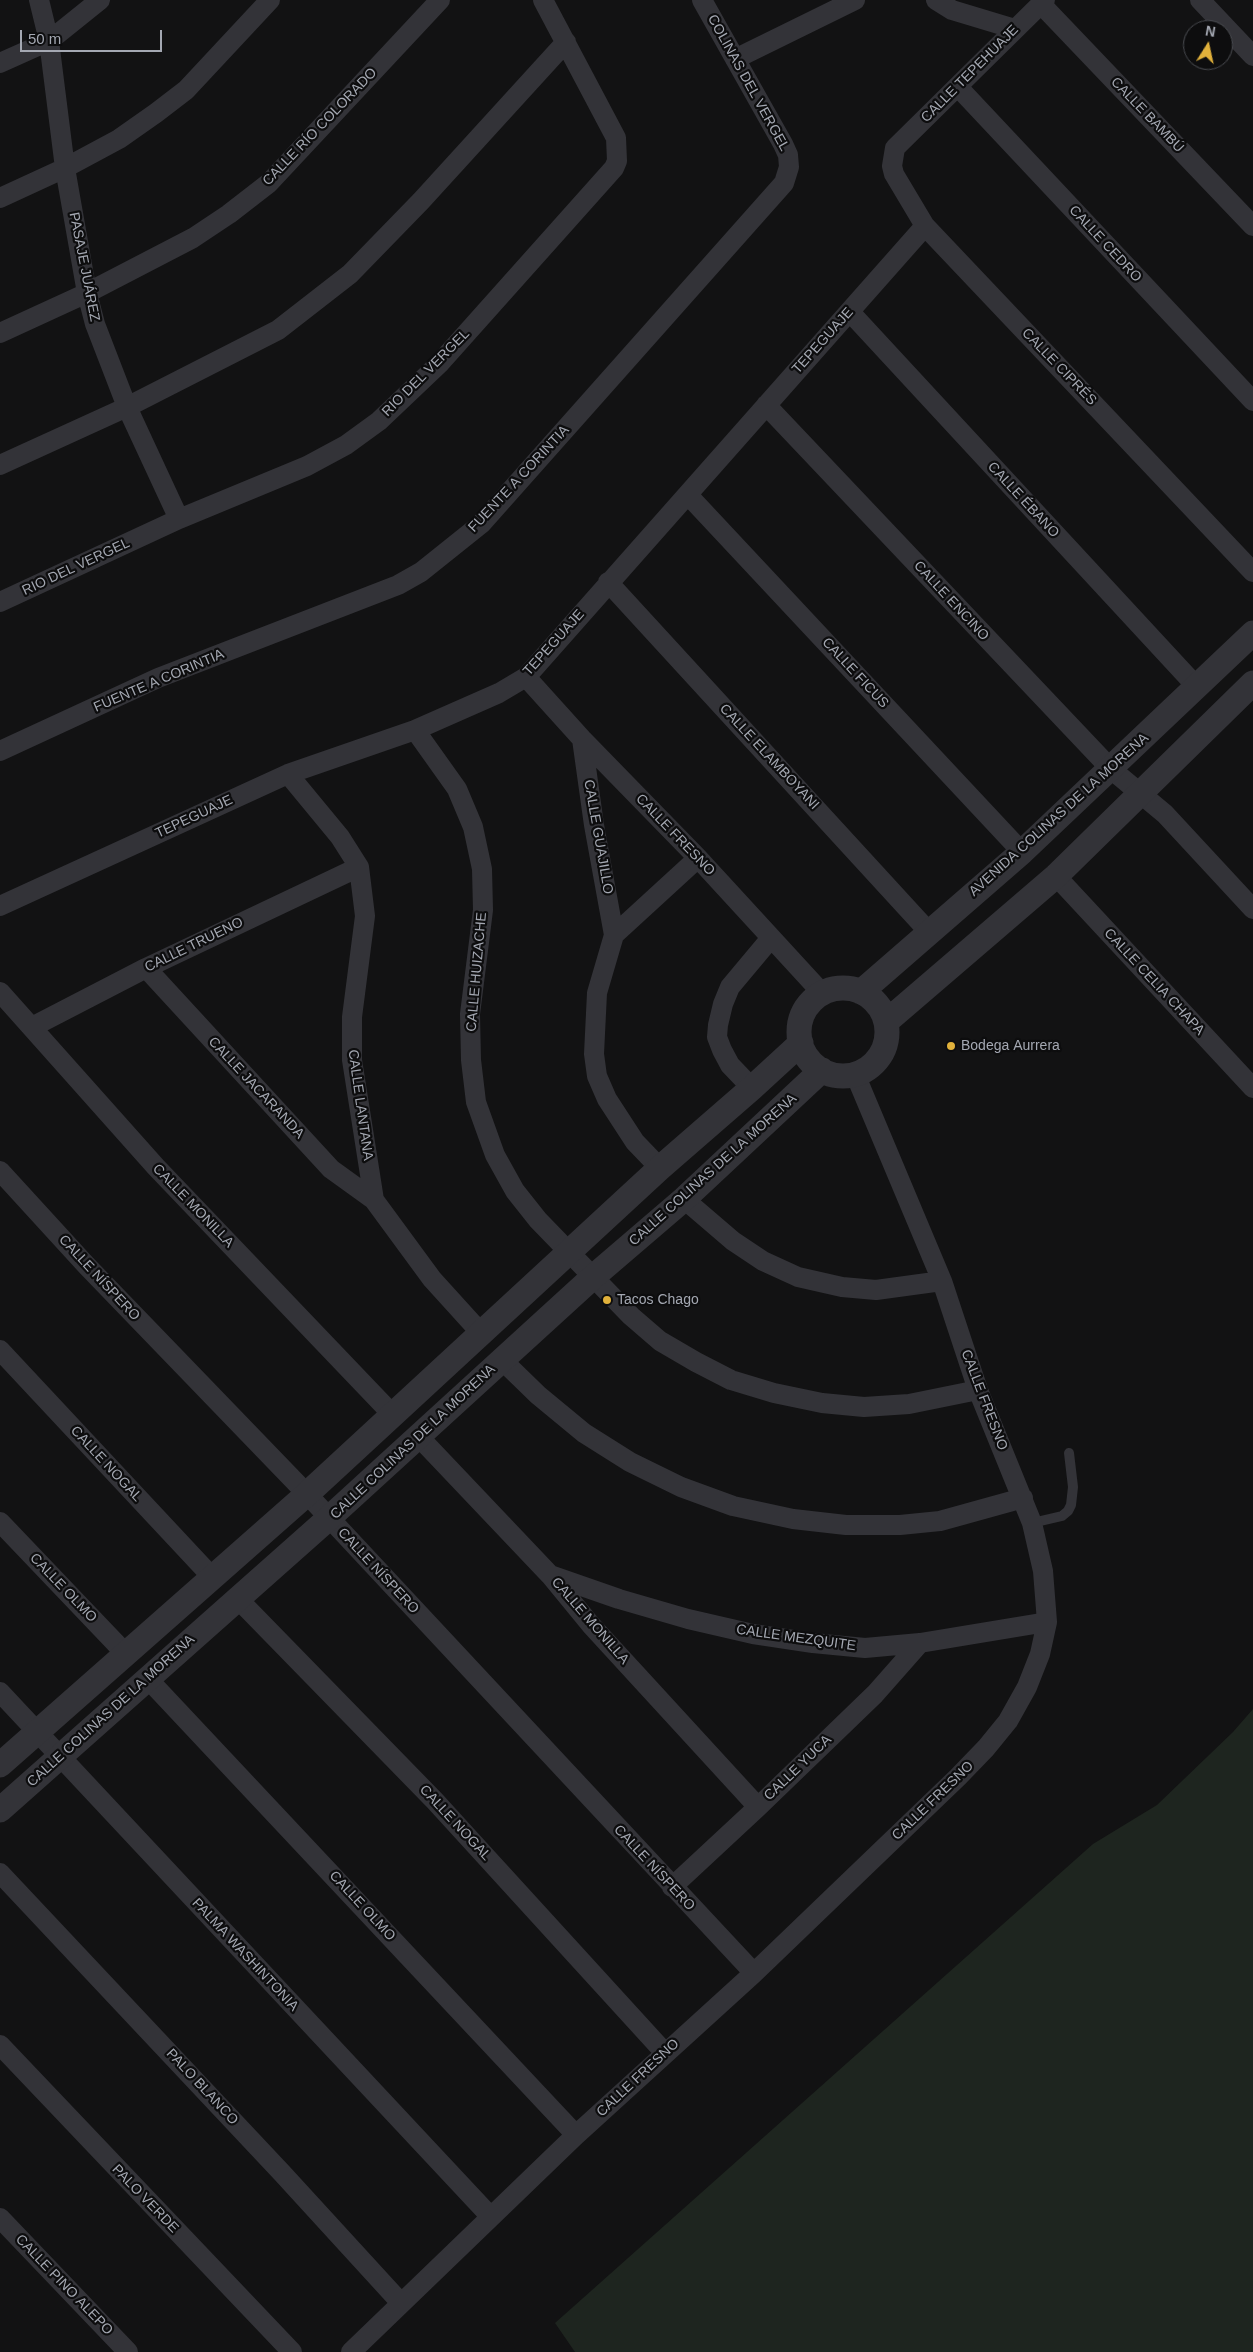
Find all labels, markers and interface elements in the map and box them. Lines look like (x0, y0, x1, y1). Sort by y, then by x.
street label: COLINAS DEL VERGEL (703, 12, 793, 154)
scale bar (22, 20, 165, 52)
north arrow (1183, 20, 1233, 70)
street label: CALLE TEPEHUAJE (918, 22, 1022, 126)
text: N (1204, 22, 1217, 40)
text: 50 m (28, 30, 61, 47)
street label: CALLE RÍO COLORADO (259, 65, 381, 189)
street label: CALLE BAMBÚ (1107, 74, 1187, 156)
street label: CALLE CEDRO (1065, 202, 1145, 286)
street label: PASAJE JUÁREZ (65, 211, 103, 323)
street label: TEPEGUAJE (789, 304, 857, 378)
street label: CALLE CIPRÉS (1018, 325, 1100, 409)
street label: RIO DEL VERGEL (379, 326, 473, 420)
street label: FUENTE A CORINTIA (465, 422, 573, 536)
street label: CALLE ÉBANO (984, 459, 1062, 541)
street label: RIO DEL VERGEL (20, 535, 132, 599)
street label: CALLE ENCINO (910, 558, 992, 644)
street label: TEPEGUAJE (520, 606, 588, 680)
street label: CALLE FICUS (818, 634, 892, 712)
street label: FUENTE A CORINTIA (91, 646, 227, 716)
street label: CALLE ELAMBOYANI (716, 701, 822, 813)
street label: AVENIDA COLINAS DE LA MORENA (966, 730, 1152, 900)
street label: CALLE GUAJILLO (580, 778, 616, 896)
street label: CALLE FRESNO (632, 791, 718, 879)
street label: TEPEGUAJE (153, 792, 235, 842)
street label: CALLE HUIZACHE (463, 912, 491, 1032)
street label: CALLE TRUENO (142, 914, 246, 976)
street label: CALLE CELIA CHAPA (1100, 925, 1208, 1039)
street label: CALLE JACARANDA (204, 1034, 308, 1142)
place label: Bodega Aurrera (961, 1038, 1060, 1054)
marker: Bodega Aurrera (945, 1040, 957, 1052)
street label: CALLE LANTANA (344, 1048, 376, 1162)
street label: CALLE COLINAS DE LA MORENA (626, 1090, 800, 1250)
street label: CALLE MONILLA (149, 1161, 237, 1251)
street label: CALLE NÍSPERO (55, 1232, 143, 1324)
place label: Tacos Chago (617, 1292, 699, 1308)
marker: Tacos Chago (601, 1294, 613, 1306)
street label: CALLE FRESNO (957, 1347, 1011, 1453)
street label: CALLE COLINAS DE LA MORENA (327, 1361, 499, 1523)
street label: CALLE NOGAL (67, 1423, 145, 1505)
street label: CALLE NÍSPERO (334, 1525, 422, 1617)
street label: CALLE OLMO (26, 1550, 100, 1626)
street label: CALLE MONILLA (548, 1574, 632, 1668)
street label: CALLE MEZQUITE (735, 1621, 857, 1655)
street label: CALLE COLINAS DE LA MORENA (24, 1631, 198, 1791)
street label: CALLE YUCA (761, 1732, 835, 1804)
street label: CALLE FRESNO (889, 1758, 977, 1844)
street label: CALLE NOGAL (416, 1782, 494, 1864)
street label: CALLE NÍSPERO (610, 1822, 698, 1914)
street label: CALLE OLMO (325, 1868, 399, 1944)
street label: PALMA WASHINTONIA (188, 1895, 302, 2015)
street label: CALLE FRESNO (593, 2036, 683, 2120)
street label: PALO BLANCO (163, 2046, 241, 2128)
street label: PALO VERDE (108, 2161, 182, 2237)
street label: CALLE PINO ALEPO (12, 2231, 116, 2339)

